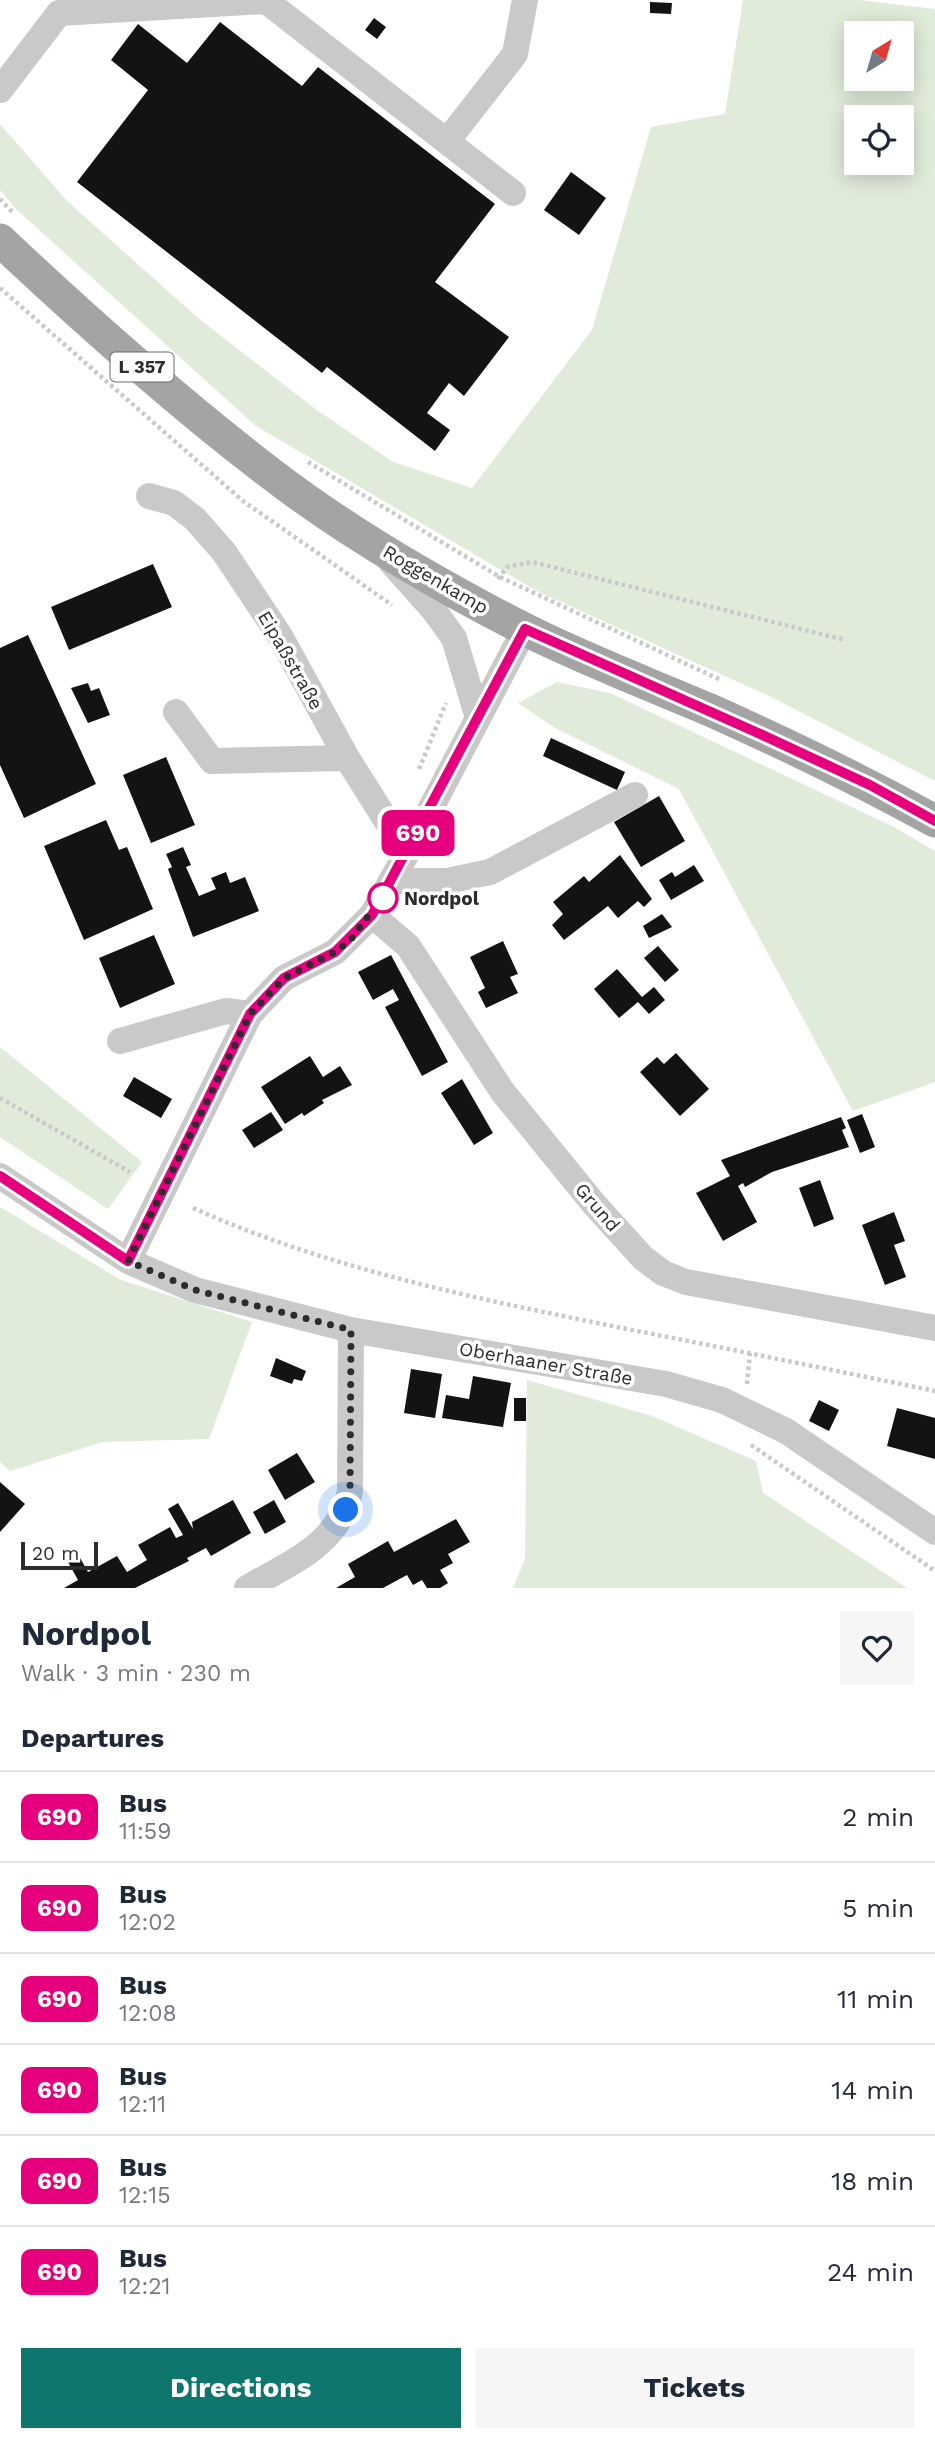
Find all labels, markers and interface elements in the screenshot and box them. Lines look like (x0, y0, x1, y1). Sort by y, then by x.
north arrow (844, 21, 914, 91)
map controls (844, 21, 914, 175)
button: locate (844, 105, 914, 175)
road number: L 357 (110, 352, 174, 382)
street label: Roggenkamp (379, 540, 493, 619)
street label: Eipaßstraße (253, 607, 328, 714)
line badge: 690 (378, 810, 458, 856)
text: 690 (395, 819, 441, 847)
marker: Nordpol (368, 883, 398, 913)
place label: Nordpol (404, 887, 480, 910)
street label: Grund (570, 1178, 625, 1236)
street label: Oberhaaner Straße (457, 1337, 634, 1390)
your location (328, 1492, 363, 1527)
scale bar (21, 1539, 98, 1571)
text: 20 m (32, 1542, 79, 1565)
button: heart (840, 1611, 914, 1685)
text: Nordpol (21, 1614, 151, 1653)
text: Walk · 3 min · 230 m (21, 1660, 251, 1687)
text: Departures (21, 1723, 164, 1753)
text: Bus (119, 1788, 167, 1818)
text: 2 min (842, 1802, 914, 1832)
text: 690 (37, 1803, 82, 1831)
text: 11:59 (119, 1818, 171, 1845)
text: Bus (119, 1879, 167, 1909)
text: 5 min (842, 1893, 914, 1923)
text: 690 (37, 1894, 82, 1922)
text: 12:02 (119, 1909, 176, 1936)
text: Bus (119, 1970, 167, 2000)
text: 11 min (837, 1984, 914, 2014)
text: 690 (37, 1985, 82, 2013)
text: 12:08 (119, 2000, 177, 2027)
text: Bus (119, 2061, 167, 2091)
text: 14 min (831, 2075, 914, 2105)
text: 690 (37, 2076, 82, 2104)
text: 12:11 (119, 2091, 166, 2118)
text: Bus (119, 2152, 167, 2182)
text: 18 min (831, 2166, 914, 2196)
text: 690 (37, 2167, 82, 2195)
text: 12:15 (119, 2182, 171, 2209)
text: Bus (119, 2243, 167, 2273)
text: 24 min (827, 2257, 914, 2287)
text: 690 (37, 2258, 82, 2286)
text: 12:21 (119, 2273, 171, 2300)
button: Directions (21, 2348, 461, 2428)
button: Tickets (475, 2348, 914, 2428)

